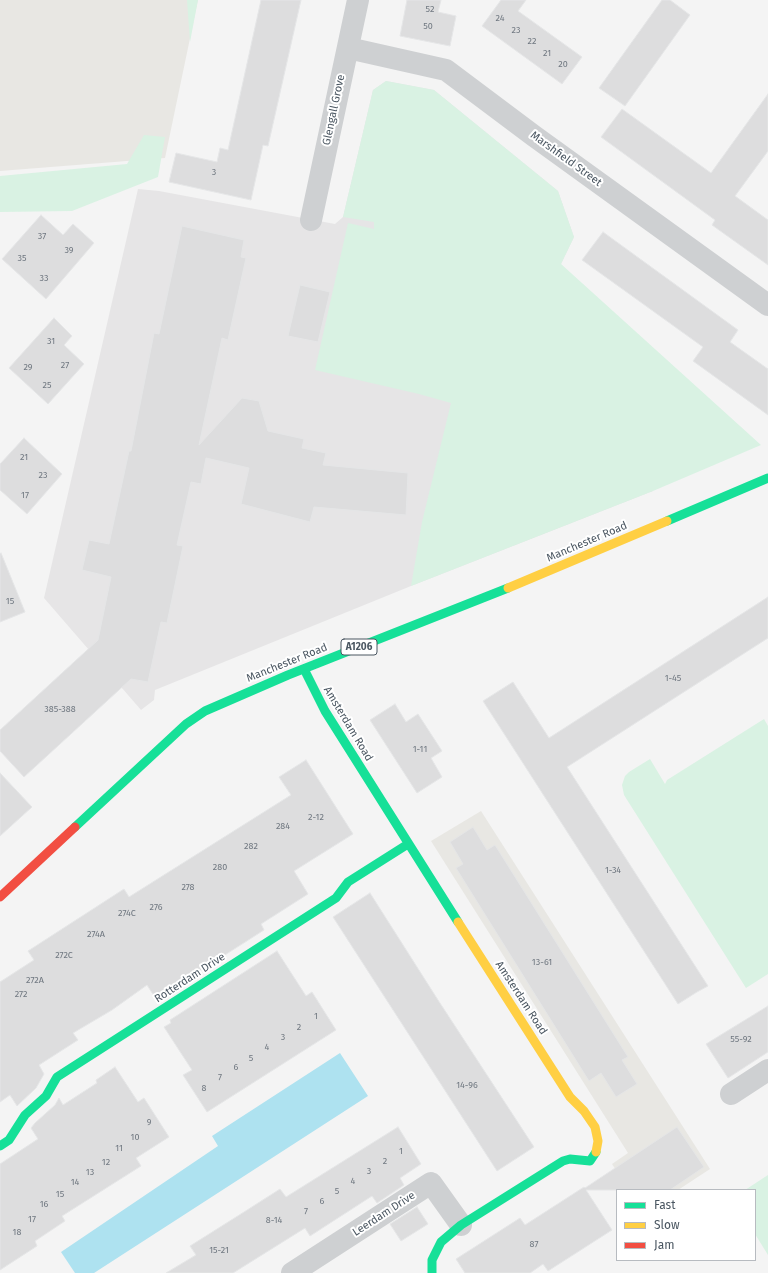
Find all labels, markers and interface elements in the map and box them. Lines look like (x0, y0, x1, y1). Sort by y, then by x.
house number: 52 (426, 4, 434, 14)
house number: 24 (496, 13, 504, 23)
house number: 50 (423, 21, 433, 31)
house number: 23 (512, 25, 520, 35)
house number: 22 (528, 36, 536, 46)
house number: 21 (543, 48, 551, 58)
house number: 20 (558, 59, 568, 69)
street label: Glengall Grove (320, 73, 348, 147)
street label: Marshfield Street (528, 129, 604, 189)
house number: 3 (212, 167, 216, 177)
house number: 37 (38, 231, 46, 241)
house number: 39 (64, 245, 74, 255)
house number: 35 (18, 253, 26, 263)
house number: 33 (40, 273, 48, 283)
house number: 31 (47, 336, 55, 346)
house number: 27 (61, 360, 69, 370)
house number: 29 (23, 362, 33, 372)
house number: 25 (43, 380, 51, 390)
house number: 21 (20, 452, 28, 462)
house number: 23 (39, 470, 47, 480)
house number: 17 (21, 490, 29, 500)
street label: Manchester Road (545, 519, 629, 565)
house number: 15 (6, 596, 14, 606)
road number: A1206 (341, 639, 377, 655)
street label: Manchester Road (245, 641, 329, 685)
house number: 1-45 (665, 673, 681, 683)
street label: Amsterdam Road (320, 684, 376, 764)
house number: 385-388 (44, 704, 76, 714)
house number: 1-11 (413, 744, 427, 754)
house number: 2-12 (308, 812, 324, 822)
house number: 284 (276, 821, 290, 831)
house number: 282 (244, 841, 258, 851)
house number: 280 (213, 862, 227, 872)
house number: 1-34 (605, 865, 621, 875)
house number: 278 (181, 882, 195, 892)
house number: 276 (150, 902, 162, 912)
house number: 274C (118, 908, 136, 918)
house number: 274A (87, 929, 105, 939)
house number: 272C (55, 950, 73, 960)
street label: Rotterdam Drive (152, 950, 228, 1006)
house number: 13-61 (532, 957, 552, 967)
street label: Amsterdam Road (492, 959, 550, 1037)
house number: 272A (26, 975, 44, 985)
house number: 272 (15, 989, 27, 999)
house number: 1 (314, 1011, 318, 1021)
house number: 2 (297, 1022, 301, 1032)
house number: 3 (281, 1032, 285, 1042)
house number: 55-92 (730, 1034, 752, 1044)
house number: 4 (265, 1042, 269, 1052)
house number: 5 (249, 1053, 253, 1063)
house number: 6 (234, 1062, 238, 1072)
house number: 7 (218, 1072, 222, 1082)
house number: 14-96 (456, 1080, 478, 1090)
house number: 8 (202, 1083, 206, 1093)
house number: 9 (147, 1117, 151, 1127)
house number: 10 (131, 1132, 139, 1142)
house number: 11 (115, 1143, 123, 1153)
house number: 1 (399, 1146, 403, 1156)
house number: 2 (383, 1156, 387, 1166)
house number: 12 (102, 1157, 110, 1167)
house number: 3 (367, 1166, 371, 1176)
house number: 13 (86, 1167, 94, 1177)
house number: 4 (351, 1176, 355, 1186)
house number: 14 (71, 1177, 79, 1187)
house number: 5 (335, 1186, 339, 1196)
house number: 15 (56, 1189, 64, 1199)
street label: Leerdam Drive (350, 1189, 418, 1239)
legend (616, 1189, 756, 1261)
house number: 6 (320, 1196, 324, 1206)
text: Fast (654, 1198, 676, 1212)
house number: 16 (40, 1199, 48, 1209)
house number: 7 (304, 1206, 308, 1216)
house number: 17 (28, 1214, 36, 1224)
house number: 8-14 (266, 1215, 282, 1225)
text: Slow (654, 1218, 680, 1232)
house number: 18 (13, 1227, 21, 1237)
text: Jam (654, 1238, 674, 1252)
house number: 87 (530, 1239, 538, 1249)
house number: 15-21 (209, 1245, 229, 1255)

